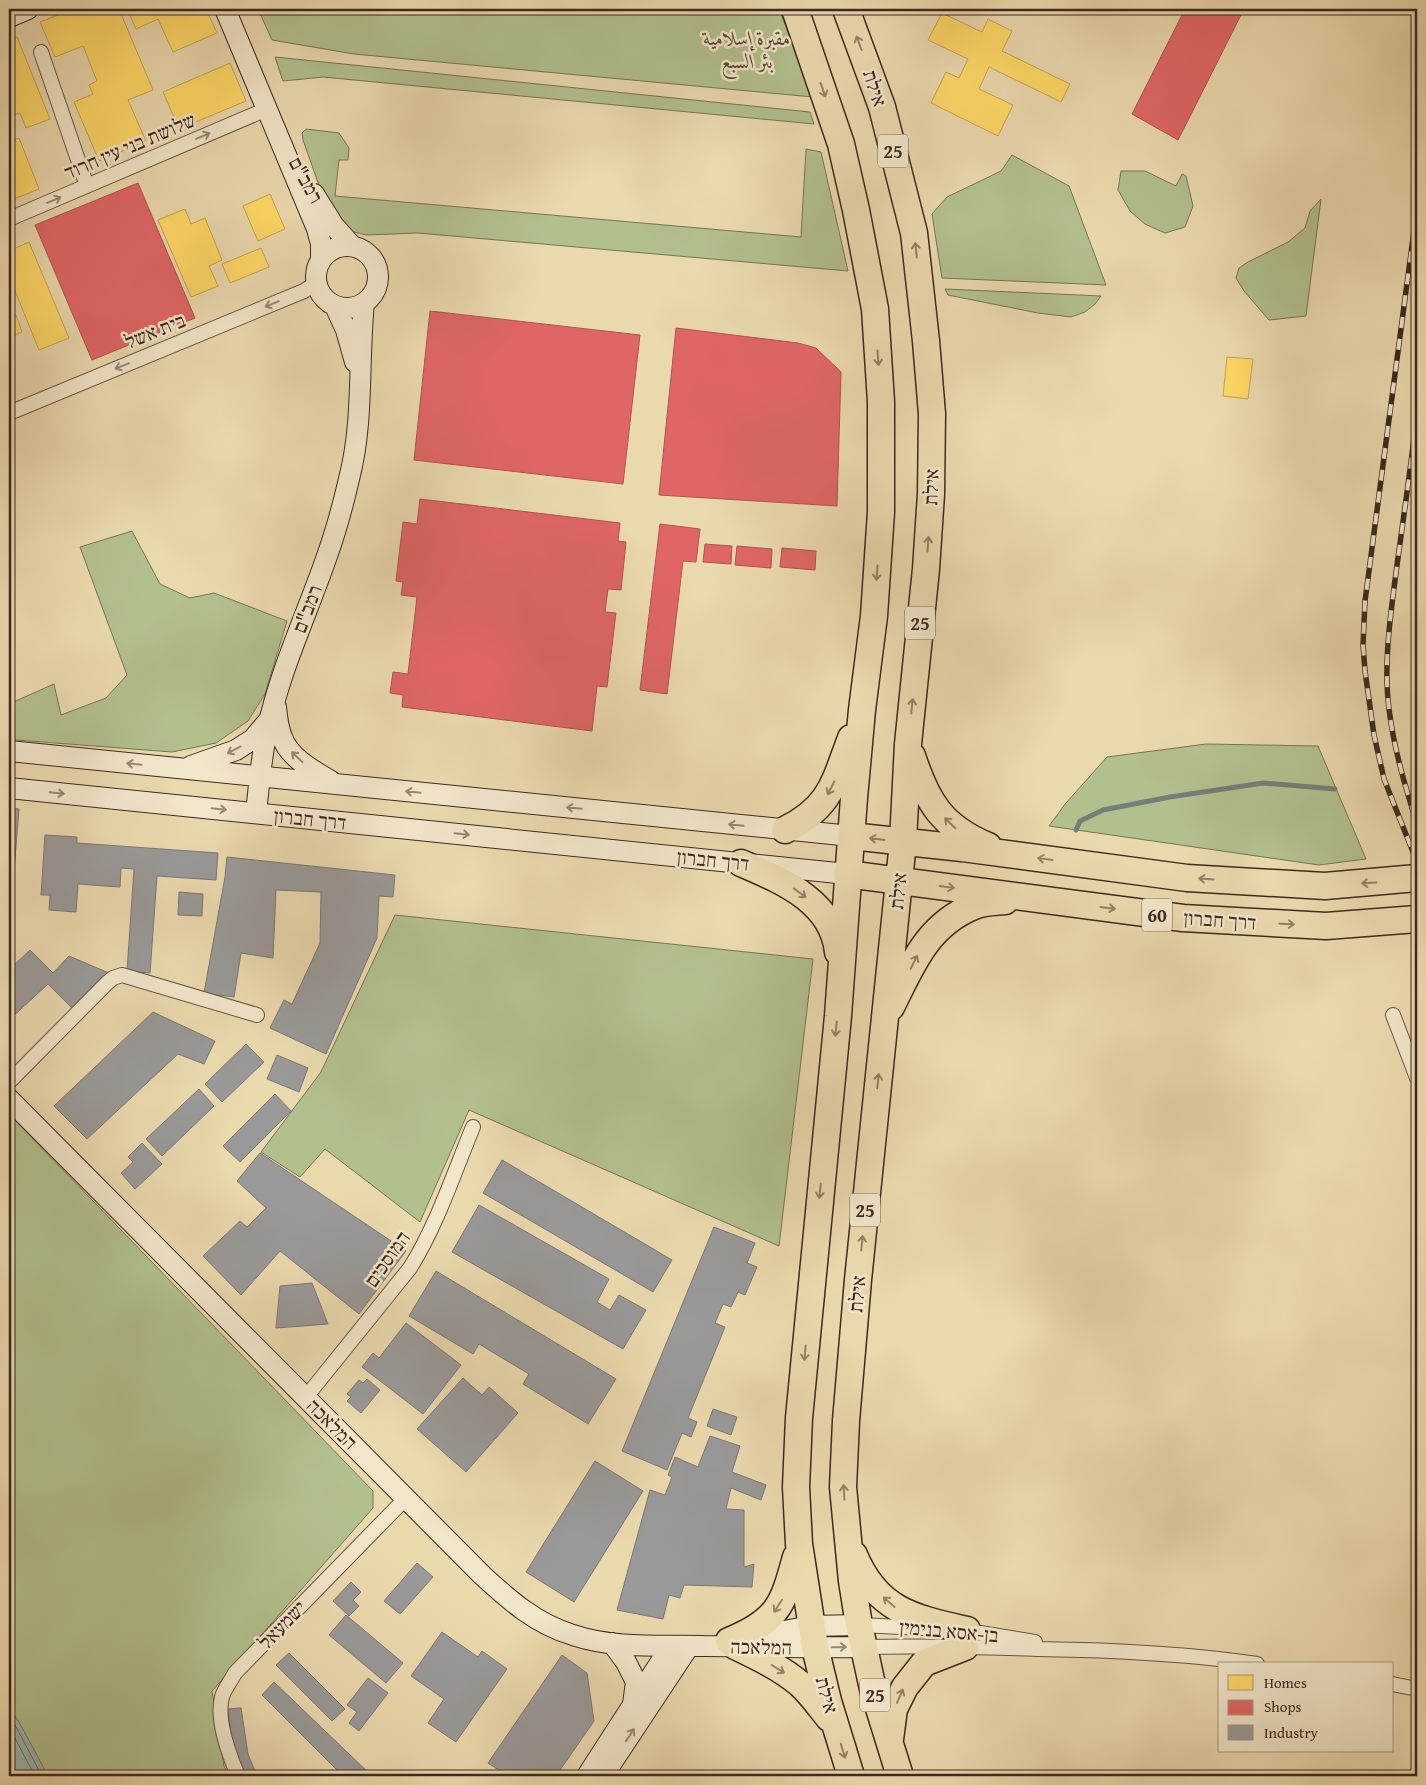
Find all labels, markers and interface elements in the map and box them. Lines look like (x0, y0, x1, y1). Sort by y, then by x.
park label: مقبرة إسلامية بئر السبع (701, 23, 791, 79)
one-way arrow (854, 35, 863, 51)
street label: אילת (856, 66, 895, 110)
one-way arrow (819, 81, 829, 97)
street label: שלושת בני עין חרוד (60, 105, 200, 186)
one-way arrow (195, 131, 210, 141)
road number: 25 (878, 134, 908, 168)
street label: רמב"ם (282, 151, 331, 208)
one-way arrow (46, 195, 61, 205)
one-way arrow (911, 242, 921, 258)
one-way arrow (265, 300, 281, 309)
street label: בית אשל (120, 305, 190, 356)
one-way arrow (874, 350, 883, 366)
one-way arrow (115, 362, 130, 371)
street label: אילת (915, 468, 946, 506)
one-way arrow (923, 537, 932, 553)
one-way arrow (872, 565, 882, 581)
street label: רמב"ם (284, 581, 329, 637)
road number: 25 (905, 606, 935, 640)
one-way arrow (907, 698, 917, 714)
one-way arrow (227, 745, 242, 755)
one-way arrow (291, 751, 304, 763)
one-way arrow (127, 759, 143, 768)
one-way arrow (826, 780, 836, 795)
one-way arrow (405, 787, 421, 797)
one-way arrow (49, 788, 65, 798)
street label: דרך חברון (272, 800, 348, 837)
one-way arrow (211, 804, 227, 814)
one-way arrow (567, 804, 583, 813)
one-way arrow (944, 817, 956, 829)
one-way arrow (728, 820, 744, 830)
one-way arrow (453, 829, 469, 839)
one-way arrow (869, 834, 885, 844)
street label: דרך חברון (675, 841, 751, 878)
one-way arrow (1038, 854, 1054, 864)
street label: אילת (881, 871, 914, 911)
one-way arrow (1199, 875, 1215, 884)
one-way arrow (1361, 879, 1377, 888)
one-way arrow (939, 882, 955, 892)
one-way arrow (793, 887, 806, 898)
road number: 60 (1142, 898, 1172, 932)
one-way arrow (1100, 903, 1116, 913)
street label: דרך חברון (1183, 903, 1257, 936)
one-way arrow (1279, 920, 1295, 929)
one-way arrow (910, 955, 919, 970)
one-way arrow (832, 1021, 841, 1037)
one-way arrow (873, 1073, 883, 1089)
one-way arrow (815, 1183, 825, 1199)
road number: 25 (850, 1194, 880, 1226)
street label: המוסכים (357, 1225, 416, 1293)
one-way arrow (857, 1235, 867, 1251)
street label: אילת (840, 1274, 873, 1314)
one-way arrow (800, 1344, 810, 1360)
street label: המלאכה (300, 1392, 364, 1456)
one-way arrow (839, 1484, 848, 1500)
street label: ישמעאל (251, 1594, 312, 1656)
one-way arrow (883, 1596, 896, 1608)
one-way arrow (773, 1599, 783, 1613)
street label: בן-אסא בנימין (898, 1612, 1000, 1649)
street label: המלאכה (730, 1631, 792, 1662)
one-way arrow (831, 1642, 847, 1652)
legend (1218, 1662, 1394, 1752)
one-way arrow (771, 1664, 785, 1674)
text: Homes (1264, 1672, 1307, 1693)
street label: אילת (809, 1673, 846, 1716)
road number: 25 (860, 1678, 890, 1712)
one-way arrow (896, 1689, 906, 1704)
text: Shops (1264, 1696, 1301, 1717)
text: Industry (1264, 1722, 1319, 1743)
one-way arrow (625, 1729, 635, 1743)
one-way arrow (839, 1743, 849, 1759)

